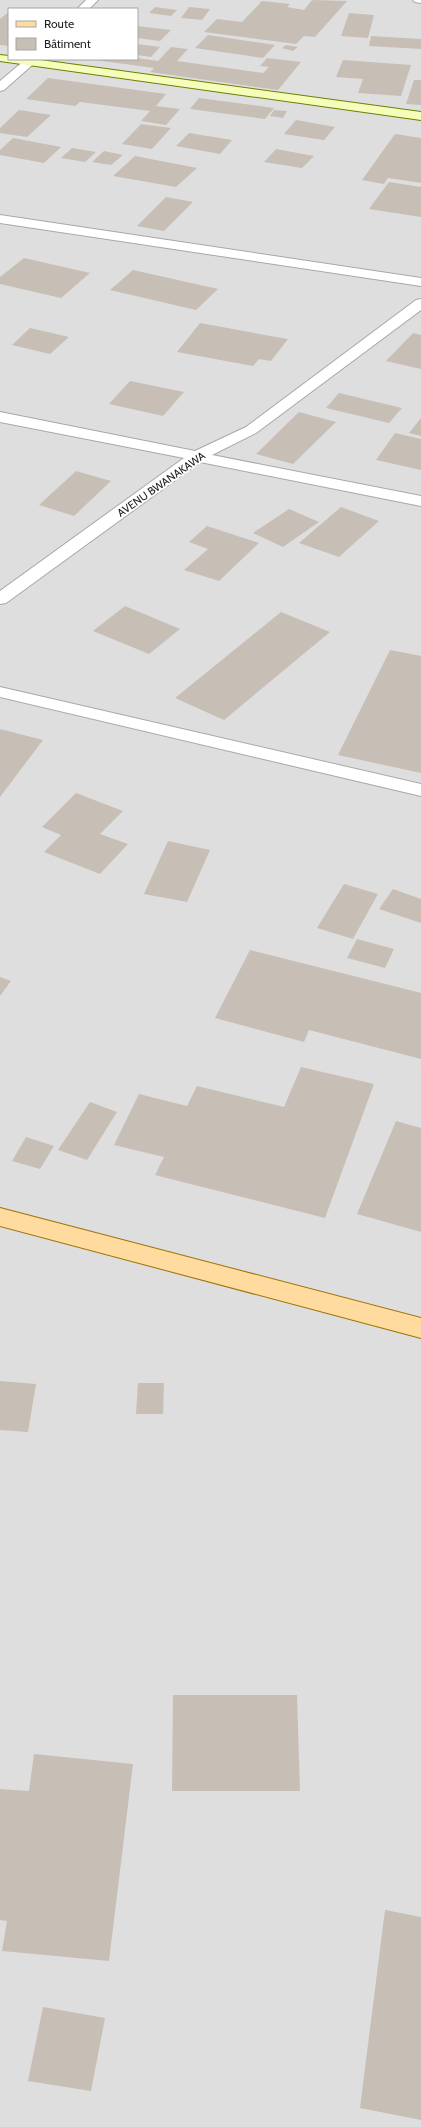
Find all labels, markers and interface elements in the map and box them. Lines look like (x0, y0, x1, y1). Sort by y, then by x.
legend (8, 8, 138, 60)
text: Route (44, 16, 74, 31)
text: Bâtiment (44, 36, 91, 51)
street label: AVENU BWANAKAWA (114, 448, 208, 520)

